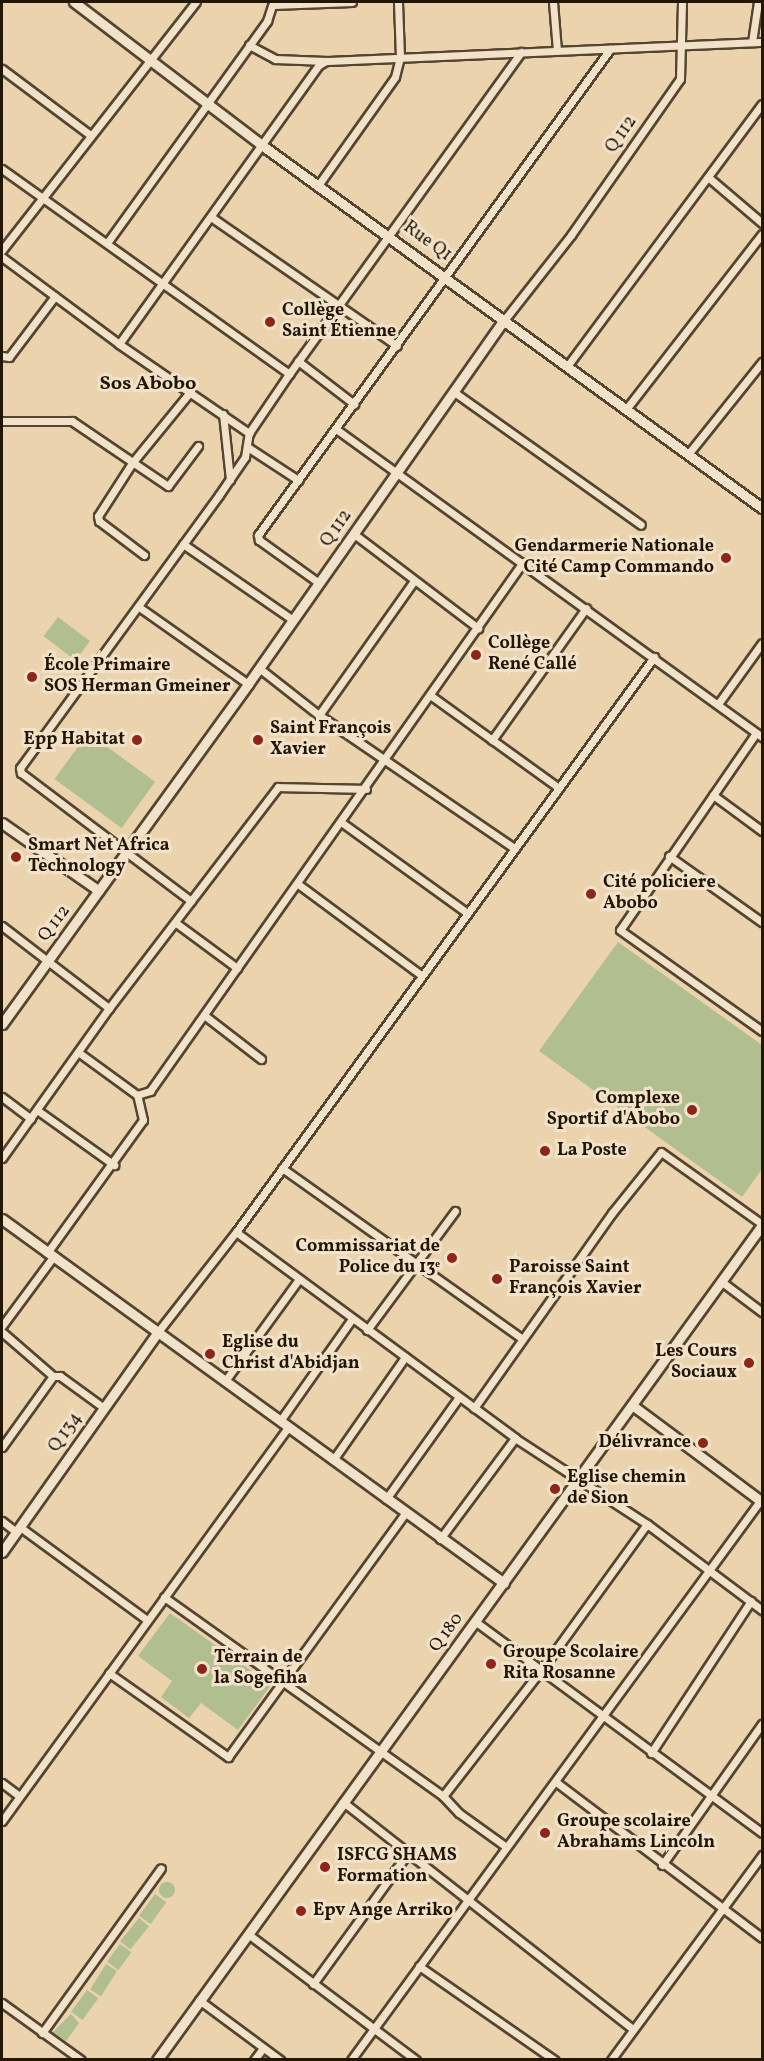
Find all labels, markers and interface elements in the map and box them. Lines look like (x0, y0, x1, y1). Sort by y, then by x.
street label: Q 112 (602, 112, 642, 158)
street label: Rue Q1 (399, 217, 455, 267)
place label: Collège Saint Étienne (282, 301, 396, 344)
marker: Collège Saint Étienne (263, 315, 277, 329)
district label: Sos Abobo (100, 372, 196, 396)
street label: Q 112 (317, 506, 357, 552)
place label: Gendarmerie Nationale Cité Camp Commando (515, 537, 714, 580)
marker: Gendarmerie Nationale Cité Camp Commando (719, 551, 733, 565)
place label: Collège René Callé (488, 634, 577, 676)
marker: Collège René Callé (469, 648, 483, 662)
place label: École Primaire SOS Herman Gmeiner (44, 656, 230, 698)
marker: École Primaire SOS Herman Gmeiner (25, 670, 39, 684)
place label: Saint François Xavier (270, 719, 391, 762)
place label: Epp Habitat (24, 729, 125, 751)
marker: Epp Habitat (130, 733, 144, 747)
marker: Saint François Xavier (251, 733, 265, 747)
place label: Smart Net Africa Technology (28, 836, 170, 878)
marker: Smart Net Africa Technology (9, 850, 23, 864)
place label: Cité policiere Abobo (603, 873, 716, 916)
marker: Cité policiere Abobo (584, 887, 598, 901)
street label: Q 112 (34, 901, 76, 947)
place label: Complexe Sportif d'Abobo (548, 1089, 680, 1132)
marker: Complexe Sportif d'Abobo (685, 1103, 699, 1117)
place label: La Poste (557, 1140, 627, 1162)
marker: La Poste (538, 1144, 552, 1158)
place label: Commissariat de Police du 13ᵉ (296, 1237, 440, 1280)
marker: Commissariat de Police du 13ᵉ (445, 1251, 459, 1265)
place label: Paroisse Saint François Xavier (509, 1258, 641, 1300)
marker: Paroisse Saint François Xavier (490, 1272, 504, 1286)
place label: Eglise du Christ d'Abidjan (222, 1333, 360, 1376)
place label: Les Cours Sociaux (655, 1342, 737, 1384)
marker: Eglise du Christ d'Abidjan (203, 1347, 217, 1361)
marker: Les Cours Sociaux (742, 1356, 756, 1370)
street label: Q 134 (45, 1409, 87, 1457)
place label: Délivrance (599, 1432, 691, 1454)
marker: Délivrance (696, 1436, 710, 1450)
place label: Eglise chemin de Sion (567, 1468, 686, 1510)
marker: Eglise chemin de Sion (548, 1482, 562, 1496)
street label: Q 180 (425, 1609, 469, 1657)
place label: Groupe Scolaire Rita Rosanne (503, 1643, 639, 1686)
place label: Terrain de la Sogefiha (214, 1648, 307, 1690)
marker: Groupe Scolaire Rita Rosanne (484, 1657, 498, 1671)
marker: Terrain de la Sogefiha (195, 1662, 209, 1676)
place label: Groupe scolaire Abrahams Lincoln (557, 1812, 715, 1854)
marker: Groupe scolaire Abrahams Lincoln (538, 1826, 552, 1840)
place label: ISFCG SHAMS Formation (337, 1846, 457, 1888)
marker: ISFCG SHAMS Formation (318, 1860, 332, 1874)
place label: Epv Ange Arriko (313, 1900, 453, 1922)
marker: Epv Ange Arriko (294, 1904, 308, 1918)

